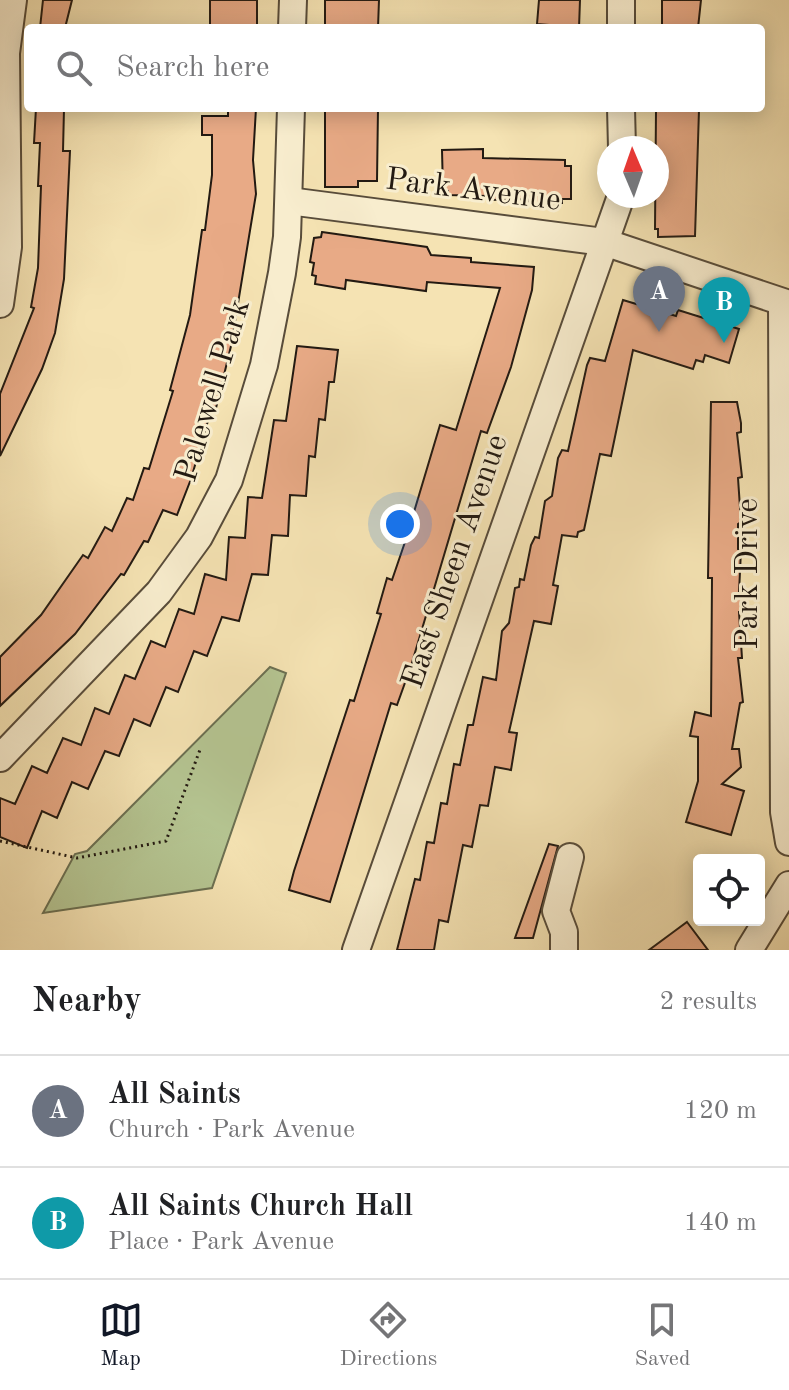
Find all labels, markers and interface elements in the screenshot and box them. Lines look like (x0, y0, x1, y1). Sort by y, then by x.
search box (24, 24, 765, 112)
icon: search (52, 46, 96, 90)
text: Search here (116, 53, 270, 83)
north arrow (597, 136, 669, 208)
street label: Park Avenue (383, 164, 563, 218)
pin: A (633, 266, 685, 332)
pin: B (698, 277, 750, 343)
street label: Palewell Park (171, 296, 257, 486)
street label: East Sheen Avenue (397, 431, 515, 693)
street label: Park Drive (733, 498, 765, 650)
your location (380, 504, 420, 544)
map controls (693, 854, 765, 926)
button: locate (693, 854, 765, 926)
text: Nearby (32, 985, 142, 1019)
text: 2 results (659, 989, 757, 1015)
text: All Saints (108, 1080, 241, 1110)
text: A (48, 1098, 68, 1124)
text: 120 m (684, 1098, 757, 1124)
text: Church · Park Avenue (108, 1117, 355, 1143)
text: All Saints Church Hall (108, 1192, 413, 1222)
text: B (49, 1210, 67, 1236)
text: 140 m (684, 1210, 757, 1236)
text: Place · Park Avenue (108, 1229, 334, 1255)
tab: Map (99, 1298, 143, 1373)
tab: Directions (340, 1298, 437, 1373)
tab: Saved (634, 1298, 690, 1373)

